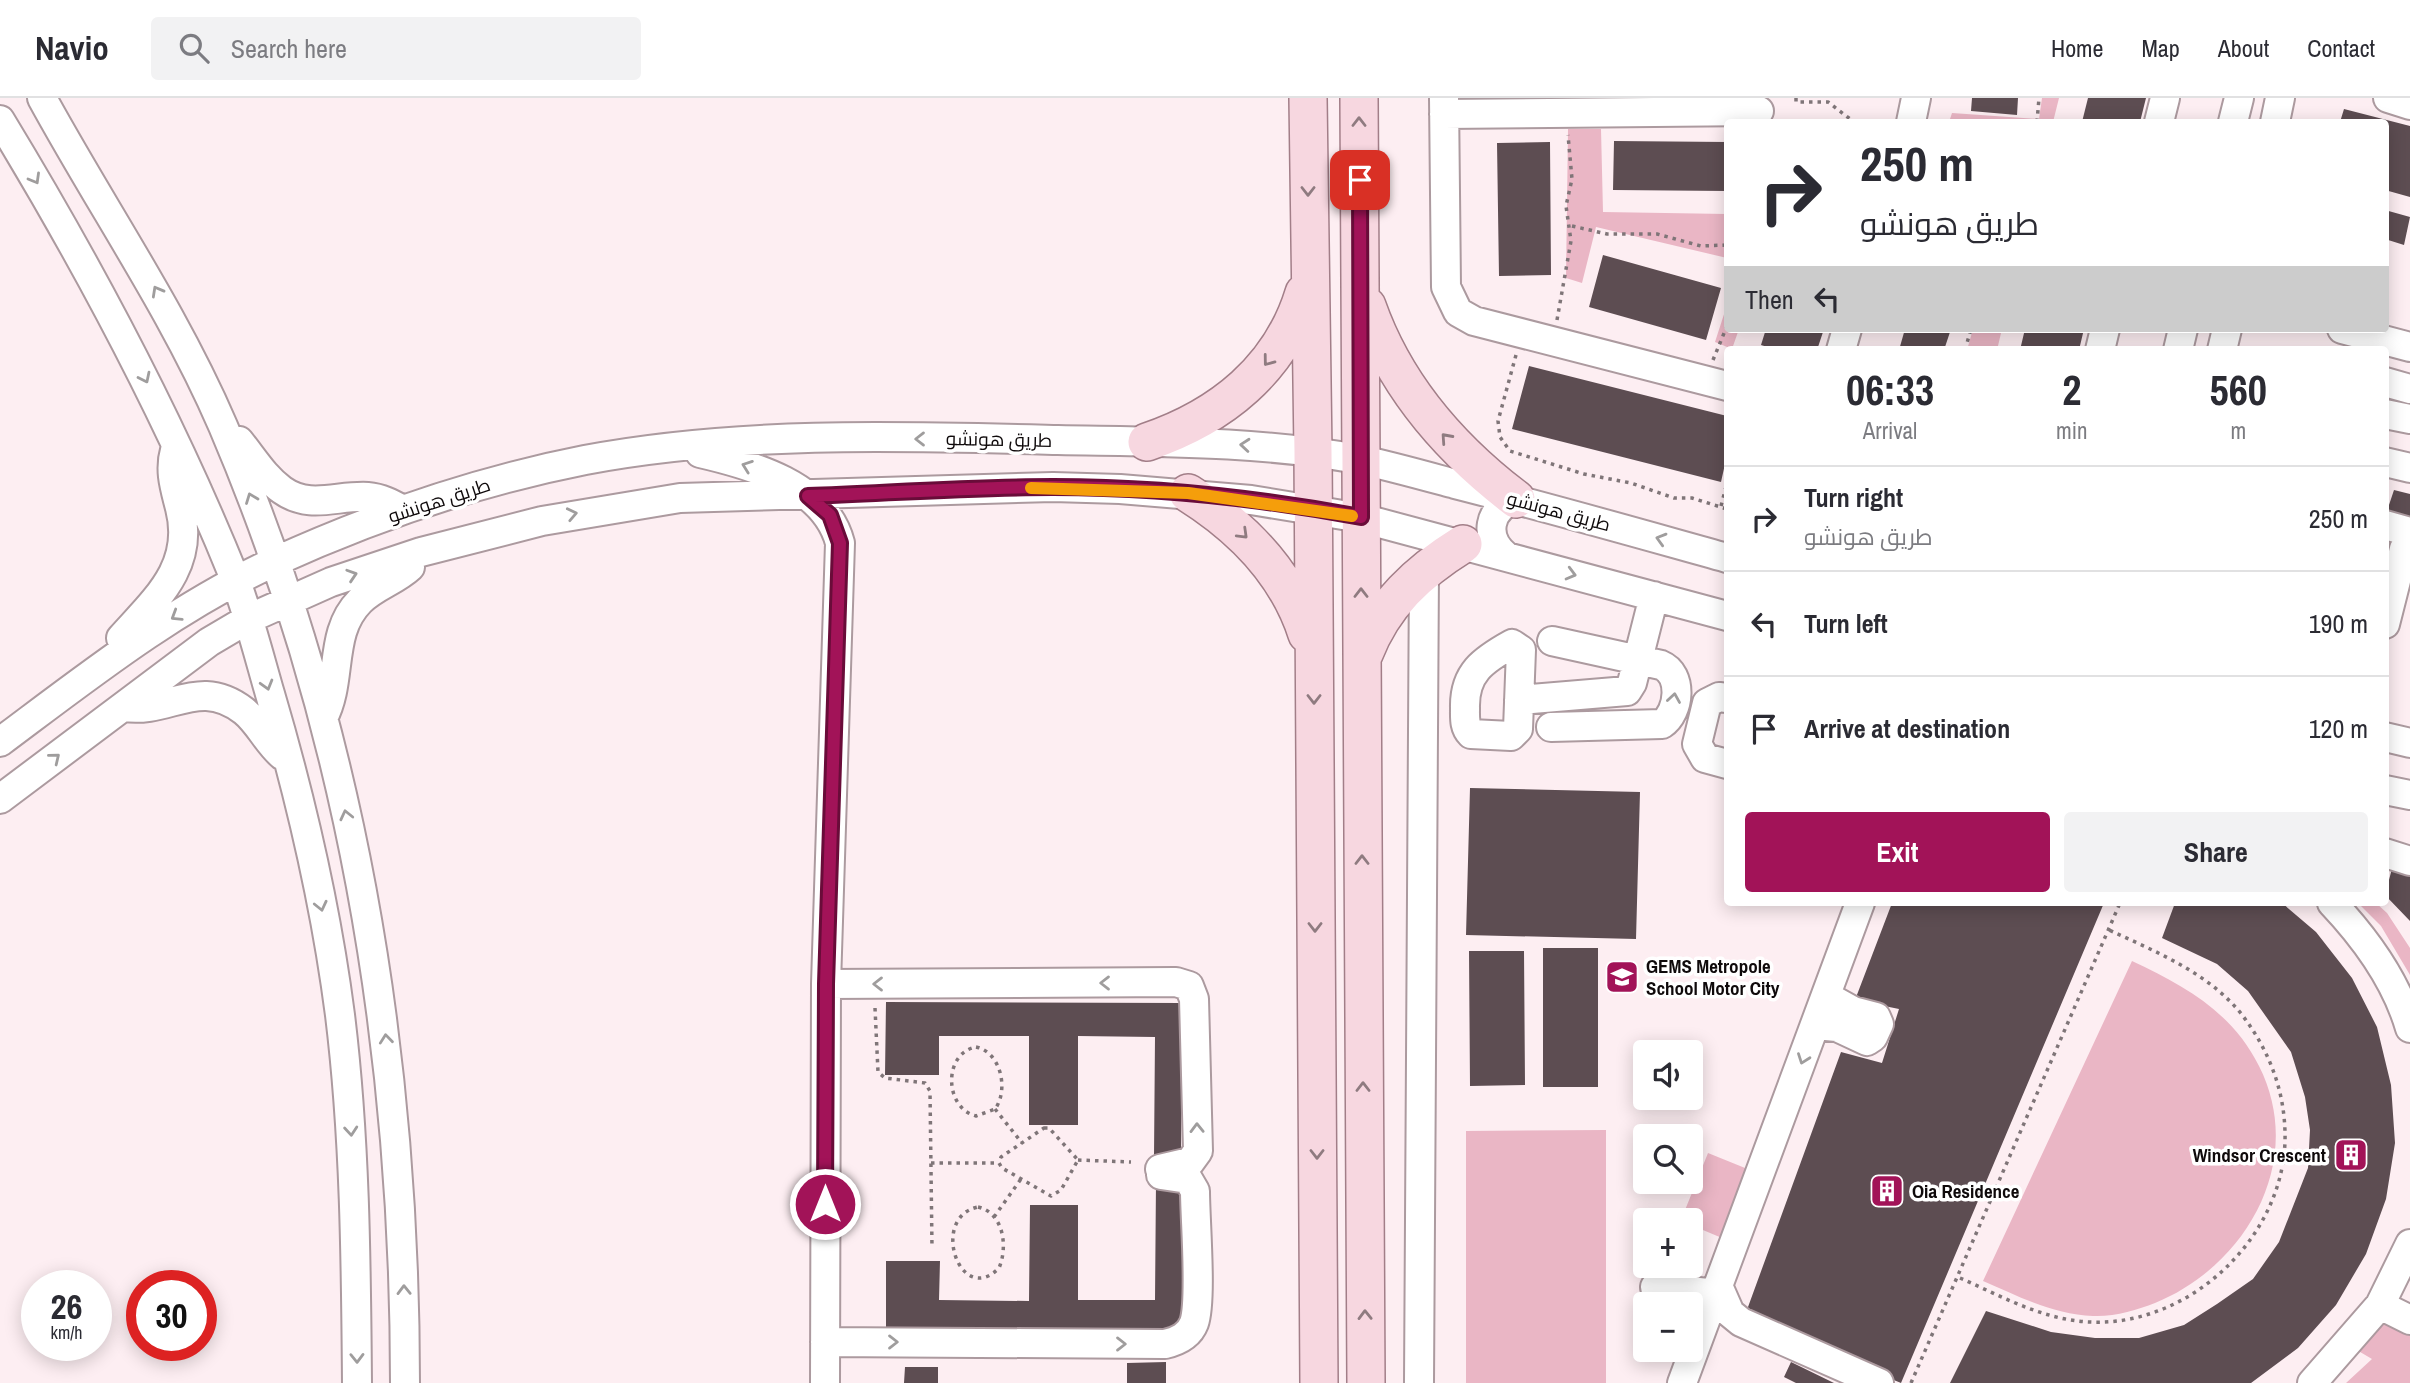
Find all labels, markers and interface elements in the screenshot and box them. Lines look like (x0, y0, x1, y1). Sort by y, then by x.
search box (151, 17, 641, 80)
text: Navio (35, 26, 109, 70)
icon: search (175, 29, 213, 67)
text: Search here (231, 31, 347, 66)
text: Home (2051, 32, 2103, 64)
text: Map (2141, 32, 2180, 64)
text: About (2218, 32, 2269, 64)
text: Contact (2307, 32, 2375, 64)
one-way arrow (1352, 116, 1367, 127)
text: 250 m (1860, 130, 1974, 196)
icon: right (1745, 147, 1836, 238)
pin (1330, 150, 1390, 210)
icon: arrive (1341, 161, 1379, 199)
one-way arrow (27, 172, 40, 184)
one-way arrow (1300, 186, 1316, 196)
text: طريق هونشو (1860, 202, 2039, 245)
icon: left (1808, 280, 1846, 318)
text: Then (1745, 282, 1794, 317)
one-way arrow (152, 286, 165, 298)
one-way arrow (1264, 353, 1277, 366)
text: 06:33 (1846, 362, 1934, 418)
text: 2 (2062, 362, 2081, 418)
text: 560 (2210, 362, 2267, 418)
one-way arrow (137, 371, 151, 383)
text: Arrival (1863, 415, 1917, 446)
text: min (2056, 415, 2088, 446)
text: m (2230, 415, 2246, 446)
street label: طريق هونشو (946, 425, 1052, 453)
one-way arrow (914, 431, 925, 447)
one-way arrow (1442, 433, 1454, 446)
one-way arrow (1239, 438, 1250, 453)
one-way arrow (741, 460, 753, 474)
street label: طريق هونشو (384, 471, 494, 529)
text: Turn right (1804, 480, 1903, 515)
street label: طريق هونشو (1504, 485, 1614, 537)
one-way arrow (245, 493, 259, 505)
icon: right (1745, 500, 1783, 538)
text: 250 m (2309, 501, 2368, 536)
one-way arrow (566, 508, 578, 523)
text: طريق هونشو (1804, 521, 1933, 552)
one-way arrow (1234, 526, 1247, 539)
one-way arrow (1656, 533, 1668, 548)
one-way arrow (1565, 565, 1577, 580)
one-way arrow (346, 569, 358, 583)
one-way arrow (1353, 588, 1369, 598)
icon: left (1745, 605, 1783, 643)
text: Turn left (1804, 606, 1888, 641)
text: 190 m (2309, 606, 2368, 641)
one-way arrow (171, 607, 184, 620)
one-way arrow (259, 678, 274, 690)
one-way arrow (1666, 693, 1681, 704)
one-way arrow (1306, 694, 1322, 705)
icon: arrive (1745, 710, 1783, 748)
text: Arrive at destination (1804, 711, 2010, 746)
text: 120 m (2309, 711, 2368, 746)
one-way arrow (47, 754, 59, 767)
one-way arrow (340, 809, 354, 821)
button: Exit (1745, 812, 2050, 892)
button: Share (2064, 812, 2368, 892)
one-way arrow (1354, 854, 1370, 865)
one-way arrow (313, 900, 327, 912)
one-way arrow (1307, 922, 1323, 932)
place label: GEMS Metropole School Motor City (1646, 953, 1780, 1001)
school or university icon: GEMS Metropole School Motor City (1603, 958, 1641, 996)
one-way arrow (1100, 975, 1110, 991)
one-way arrow (872, 976, 883, 992)
one-way arrow (378, 1033, 393, 1045)
map controls (1633, 1040, 1703, 1362)
button: sound (1633, 1040, 1703, 1110)
one-way arrow (1797, 1053, 1811, 1065)
one-way arrow (1355, 1082, 1371, 1092)
one-way arrow (1189, 1122, 1205, 1133)
button: search (1633, 1124, 1703, 1194)
one-way arrow (343, 1126, 358, 1137)
building icon: Windsor Crescent (2332, 1136, 2370, 1174)
place label: Windsor Crescent (2193, 1142, 2326, 1168)
one-way arrow (1309, 1149, 1325, 1160)
position arrow (788, 1167, 862, 1241)
building icon: Oia Residence (1868, 1172, 1906, 1210)
place label: Oia Residence (1912, 1178, 2020, 1204)
button: + (1633, 1208, 1703, 1278)
speed limit sign: 30 (126, 1270, 217, 1361)
text: 26 (51, 1283, 82, 1330)
one-way arrow (397, 1285, 412, 1296)
button: − (1633, 1292, 1703, 1362)
one-way arrow (1357, 1309, 1373, 1320)
text: km/h (51, 1320, 83, 1345)
one-way arrow (889, 1334, 899, 1350)
one-way arrow (1116, 1336, 1127, 1351)
one-way arrow (349, 1353, 364, 1364)

